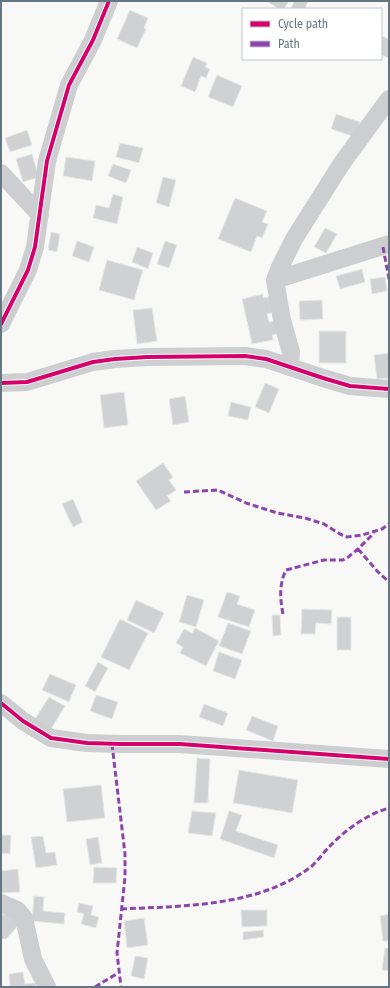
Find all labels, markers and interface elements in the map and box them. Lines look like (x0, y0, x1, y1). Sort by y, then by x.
legend (242, 8, 382, 60)
text: Cycle path (278, 17, 328, 31)
text: Path (278, 37, 300, 51)

